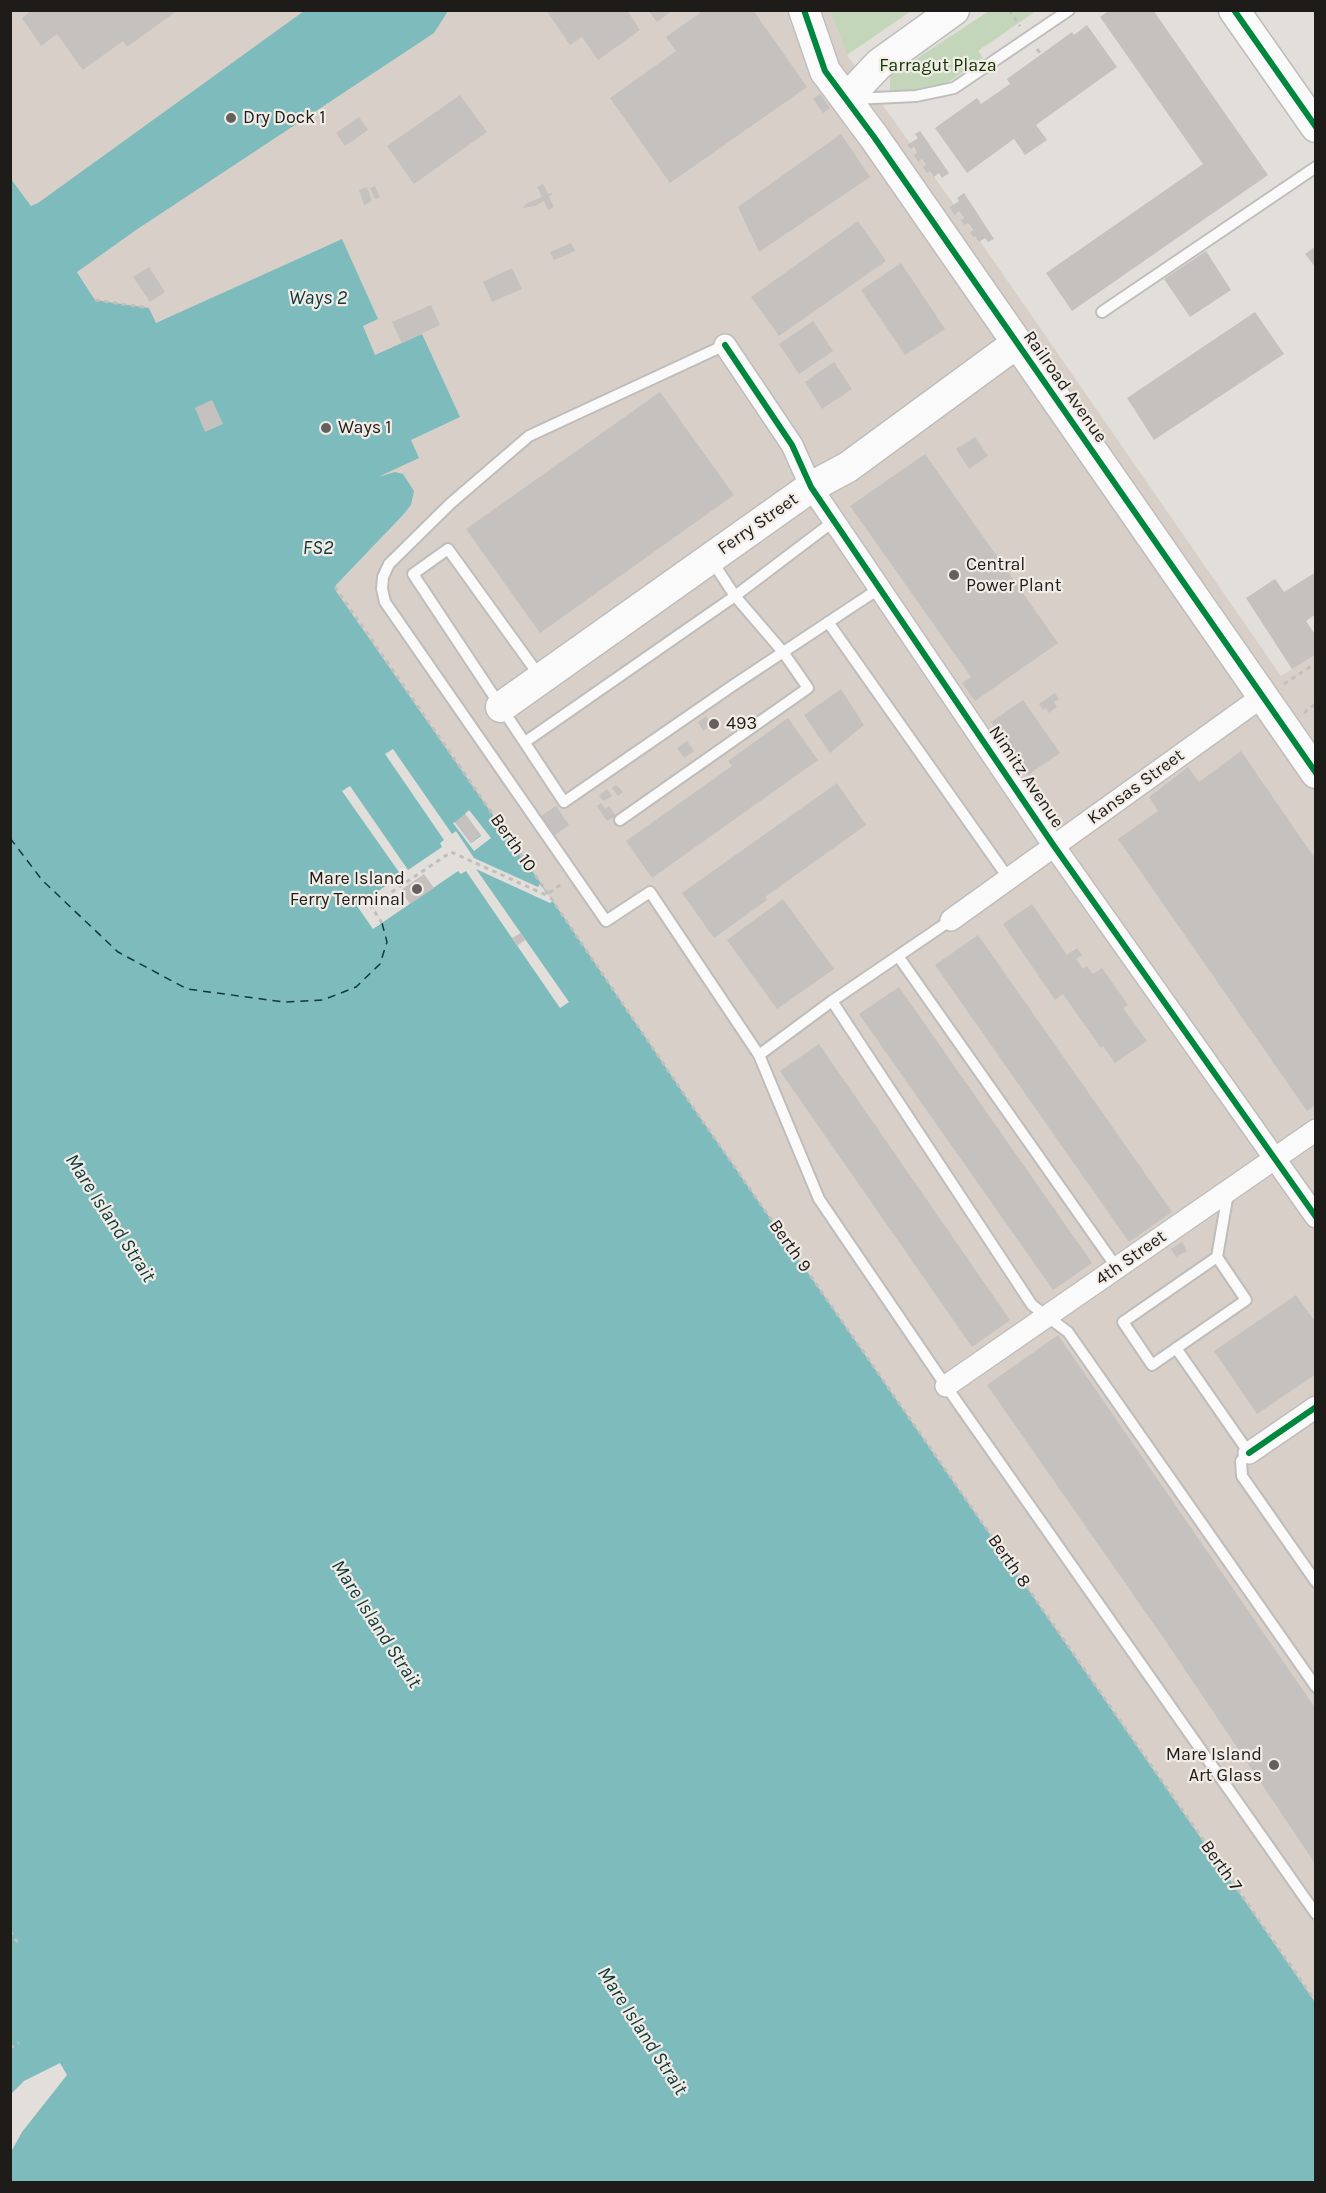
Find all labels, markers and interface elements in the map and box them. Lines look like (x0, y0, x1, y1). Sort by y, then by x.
park label: Farragut Plaza (879, 55, 997, 77)
place label: Dry Dock 1 (243, 107, 325, 129)
marker: Dry Dock 1 (224, 111, 238, 125)
water label: Ways 2 (289, 286, 347, 310)
street label: Railroad Avenue (1018, 327, 1112, 447)
place label: Ways 1 (338, 417, 391, 439)
marker: Ways 1 (319, 421, 333, 435)
street label: Ferry Street (714, 488, 802, 560)
water label: FS2 (303, 536, 333, 560)
place label: Central Power Plant (966, 554, 1061, 596)
marker: Central Power Plant (947, 568, 961, 582)
place label: 493 (726, 713, 757, 735)
marker: 493 (707, 717, 721, 731)
street label: Nimitz Avenue (984, 722, 1068, 832)
street label: Kansas Street (1083, 745, 1189, 829)
street label: Berth 10 (485, 810, 541, 876)
place label: Mare Island Ferry Terminal (290, 868, 405, 910)
marker: Mare Island Ferry Terminal (410, 882, 424, 896)
water label: Mare Island Strait (60, 1149, 160, 1287)
street label: Berth 9 (764, 1216, 816, 1276)
street label: 4th Street (1091, 1226, 1171, 1290)
street label: Berth 8 (983, 1530, 1035, 1592)
water label: Mare Island Strait (326, 1555, 426, 1693)
place label: Mare Island Art Glass (1166, 1744, 1262, 1786)
marker: Mare Island Art Glass (1267, 1758, 1281, 1772)
street label: Berth 7 (1196, 1836, 1246, 1896)
water label: Mare Island Strait (592, 1962, 692, 2100)

